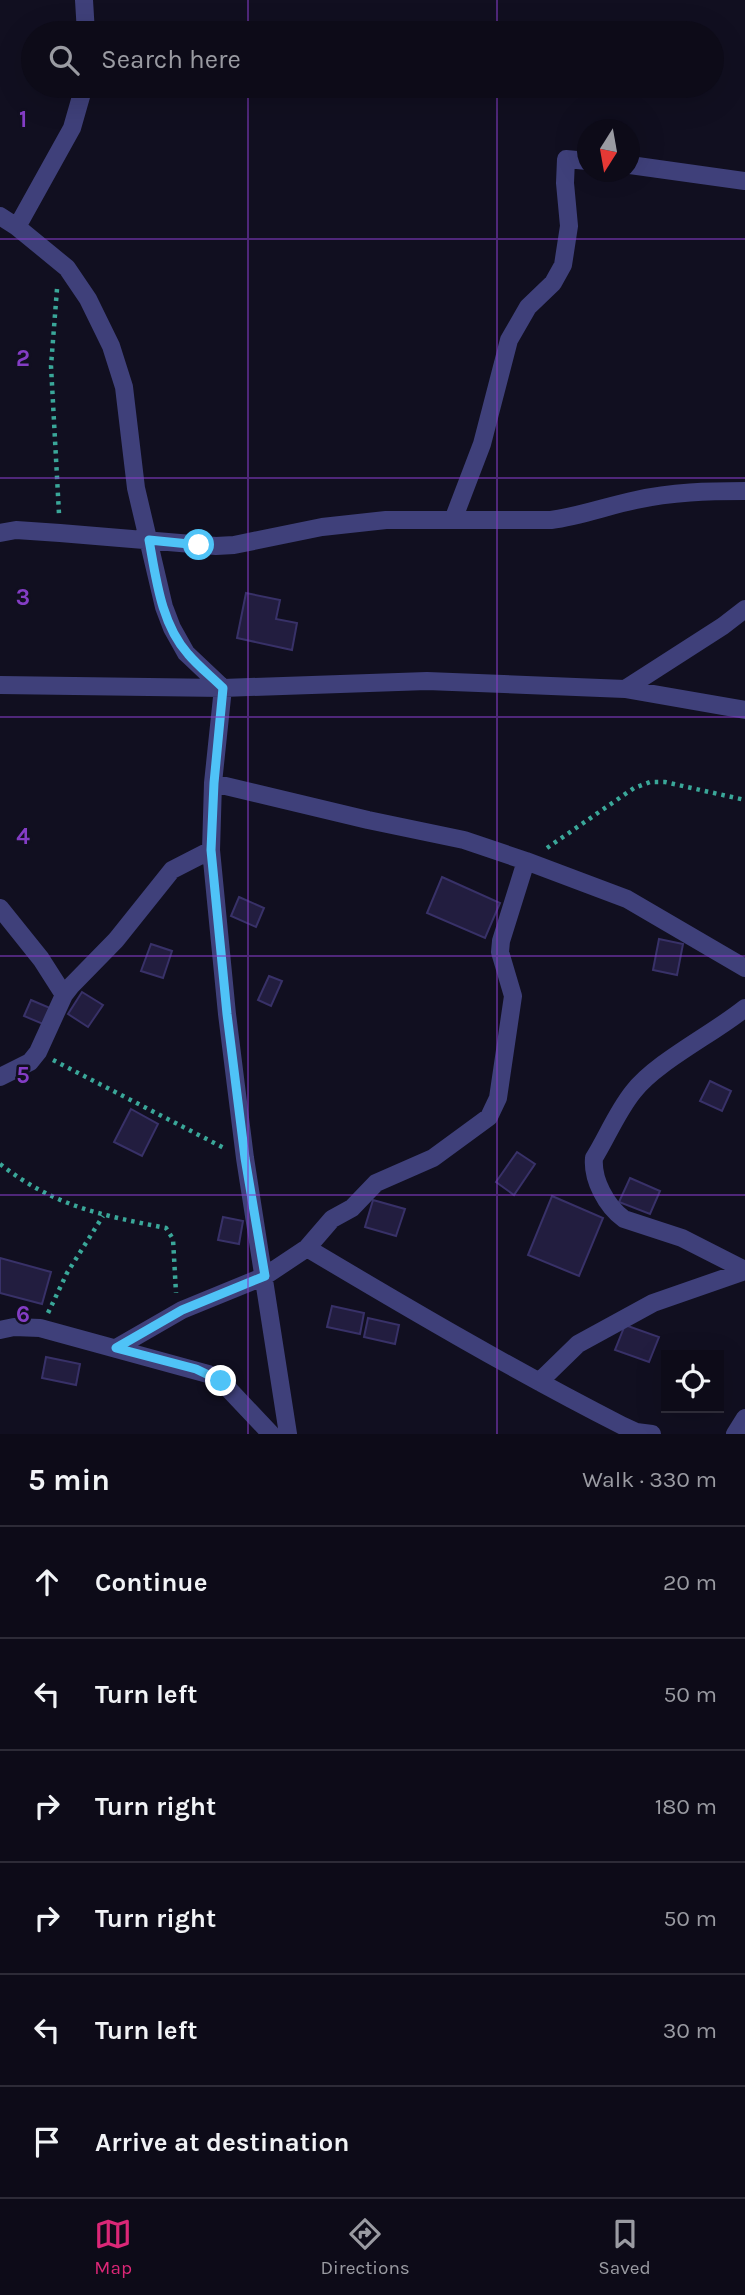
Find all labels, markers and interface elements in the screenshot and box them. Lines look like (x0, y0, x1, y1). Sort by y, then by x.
search box (21, 21, 724, 98)
icon: search (45, 41, 83, 79)
text: Search here (101, 44, 241, 75)
text: 1 (19, 106, 27, 133)
north arrow (577, 119, 640, 182)
text: 2 (16, 345, 30, 372)
route start (183, 529, 214, 560)
text: 3 (16, 584, 30, 611)
text: 4 (16, 823, 30, 850)
text: 5 (16, 1062, 30, 1089)
text: 6 (16, 1301, 30, 1328)
map controls (661, 1350, 724, 1413)
button: locate (661, 1350, 724, 1413)
route end (205, 1365, 236, 1396)
text: 5 min (28, 1462, 110, 1498)
text: Walk · 330 m (582, 1466, 717, 1493)
icon: ahead (28, 1563, 66, 1601)
text: Continue (95, 1567, 207, 1598)
text: 20 m (663, 1569, 717, 1596)
icon: left (28, 1675, 66, 1713)
text: Turn left (95, 1679, 197, 1710)
text: 50 m (663, 1681, 717, 1708)
icon: right (28, 1787, 66, 1825)
text: Turn right (95, 1791, 216, 1822)
text: 180 m (655, 1793, 717, 1820)
icon: right (28, 1899, 66, 1937)
text: Turn right (95, 1903, 216, 1934)
text: 50 m (663, 1905, 717, 1932)
icon: left (28, 2011, 66, 2049)
text: Turn left (95, 2015, 197, 2046)
text: 30 m (663, 2017, 717, 2044)
icon: arrive (28, 2123, 66, 2161)
text: Arrive at destination (95, 2127, 349, 2158)
tab: Map (94, 2215, 132, 2279)
tab: Directions (321, 2215, 410, 2279)
tab: Saved (598, 2215, 651, 2279)

